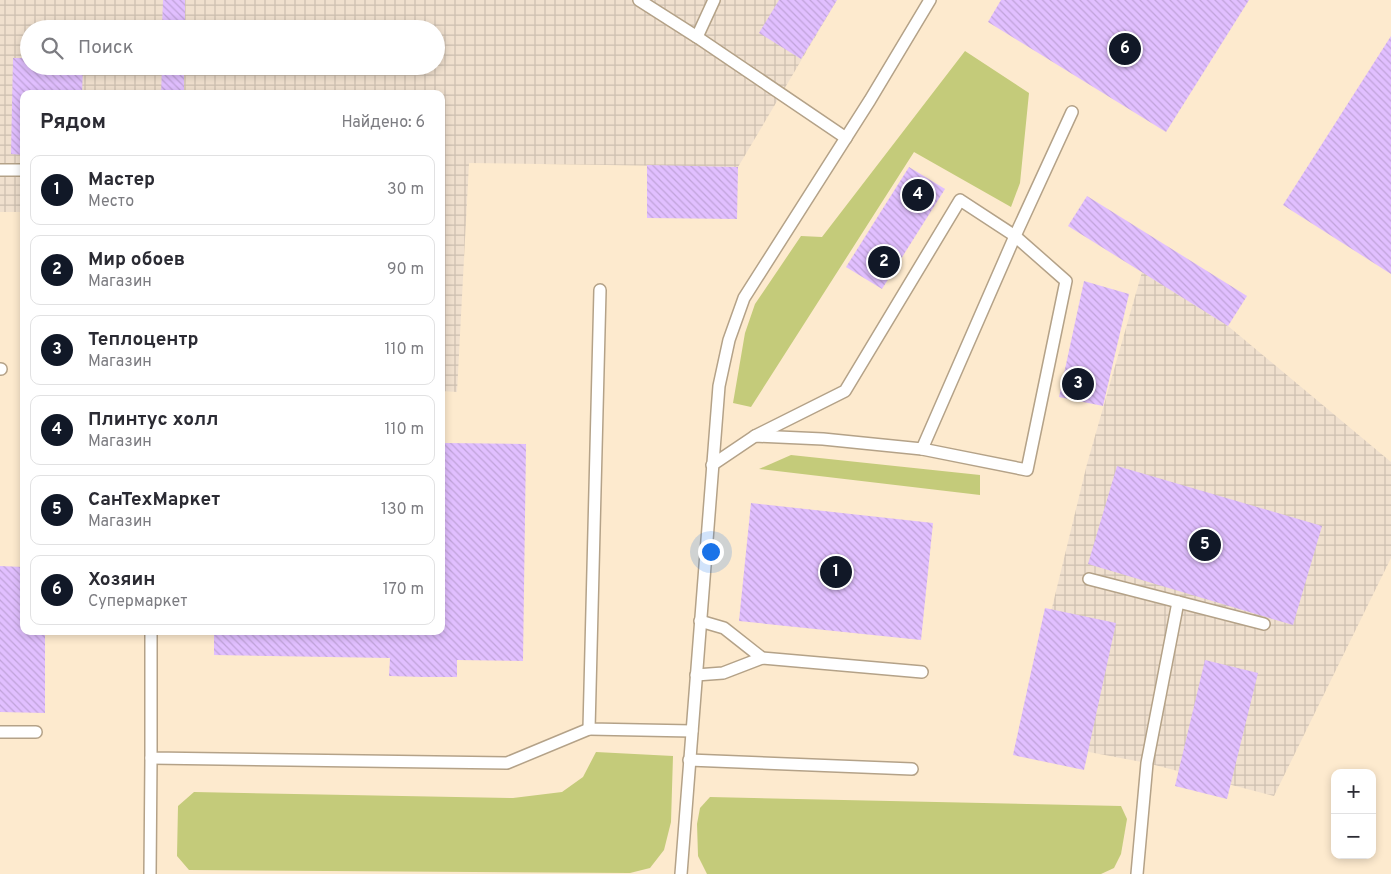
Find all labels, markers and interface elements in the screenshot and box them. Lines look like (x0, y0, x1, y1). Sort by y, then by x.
search box (20, 20, 445, 75)
pin: 6 (1109, 30, 1141, 68)
icon: search (38, 34, 66, 62)
text: Поиск (78, 36, 134, 60)
text: Рядом (40, 109, 106, 136)
text: Найдено: 6 (342, 113, 425, 133)
text: Мастер (88, 168, 155, 192)
pin: 4 (902, 176, 934, 214)
text: 1 (54, 180, 60, 200)
text: 30 m (387, 180, 424, 200)
text: Место (88, 192, 134, 212)
pin: 2 (868, 243, 900, 281)
text: Мир обоев (88, 248, 185, 272)
text: 2 (52, 260, 62, 280)
text: 90 m (387, 260, 424, 280)
text: Магазин (88, 272, 152, 292)
text: Теплоцентр (88, 328, 198, 352)
text: 3 (52, 340, 62, 360)
text: 110 m (384, 340, 424, 360)
text: Магазин (88, 352, 152, 372)
pin: 3 (1062, 365, 1094, 403)
text: Плинтус холл (88, 408, 218, 432)
text: 4 (52, 420, 62, 440)
text: 110 m (384, 420, 424, 440)
text: Магазин (88, 432, 152, 452)
text: СанТехМаркет (88, 488, 220, 512)
text: 5 (52, 500, 62, 520)
text: 130 m (381, 500, 424, 520)
text: Магазин (88, 512, 152, 532)
pin: 5 (1189, 526, 1221, 564)
your location (698, 539, 724, 565)
pin: 1 (820, 553, 852, 591)
text: Хозяин (88, 568, 155, 592)
text: 6 (52, 580, 62, 600)
text: 170 m (383, 580, 424, 600)
text: Супермаркет (88, 592, 188, 612)
map controls (1331, 769, 1376, 859)
button: + (1331, 769, 1376, 814)
button: − (1331, 814, 1376, 859)

